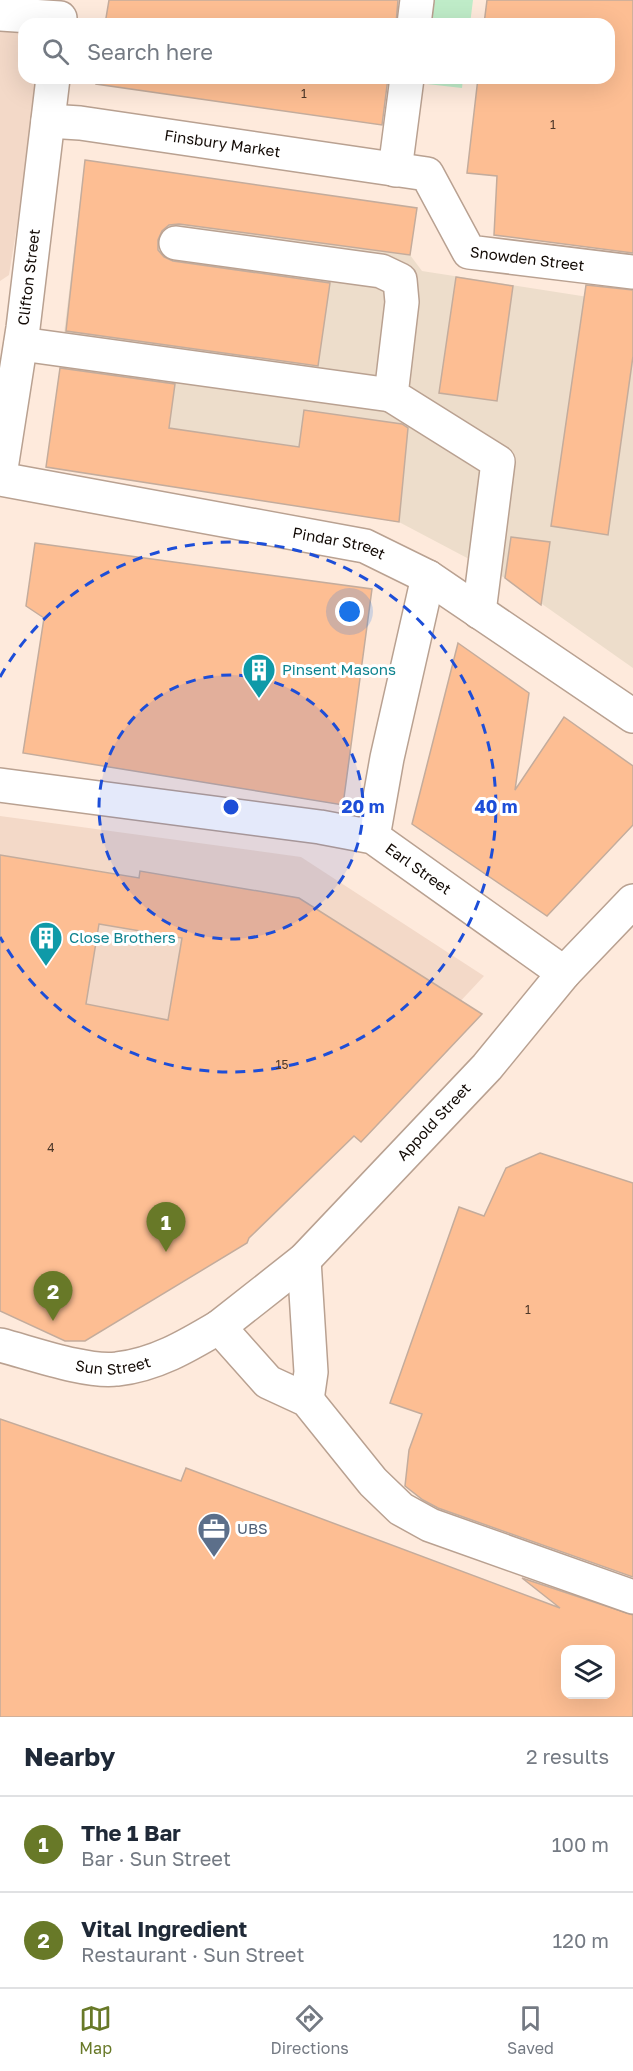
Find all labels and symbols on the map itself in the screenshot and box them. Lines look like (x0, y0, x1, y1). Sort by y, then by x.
house number: 1 (301, 86, 307, 101)
house number: 1 (550, 117, 556, 132)
street label: Finsbury Market (163, 126, 282, 160)
street label: Clifton Street (13, 228, 43, 326)
street label: Snowden Street (469, 242, 586, 274)
street label: Pindar Street (291, 523, 389, 563)
your location (335, 597, 364, 626)
building icon: Pinsent Masons (241, 652, 277, 699)
place label: Pinsent Masons (282, 660, 396, 678)
text: 20 m (342, 795, 384, 817)
text: 40 m (474, 795, 518, 817)
centre of rings (221, 797, 241, 817)
street label: Earl Street (382, 839, 455, 898)
building icon: Close Brothers (28, 920, 64, 967)
place label: Close Brothers (69, 928, 176, 946)
house number: 15 (276, 1057, 288, 1072)
street label: Appold Street (393, 1079, 474, 1164)
house number: 4 (47, 1140, 55, 1155)
pin: 1 (146, 1202, 186, 1252)
pin: 2 (34, 1272, 72, 1321)
house number: 1 (525, 1302, 531, 1317)
street label: Sun Street (74, 1352, 153, 1378)
office icon: UBS (196, 1511, 232, 1558)
place label: UBS (237, 1519, 268, 1537)

